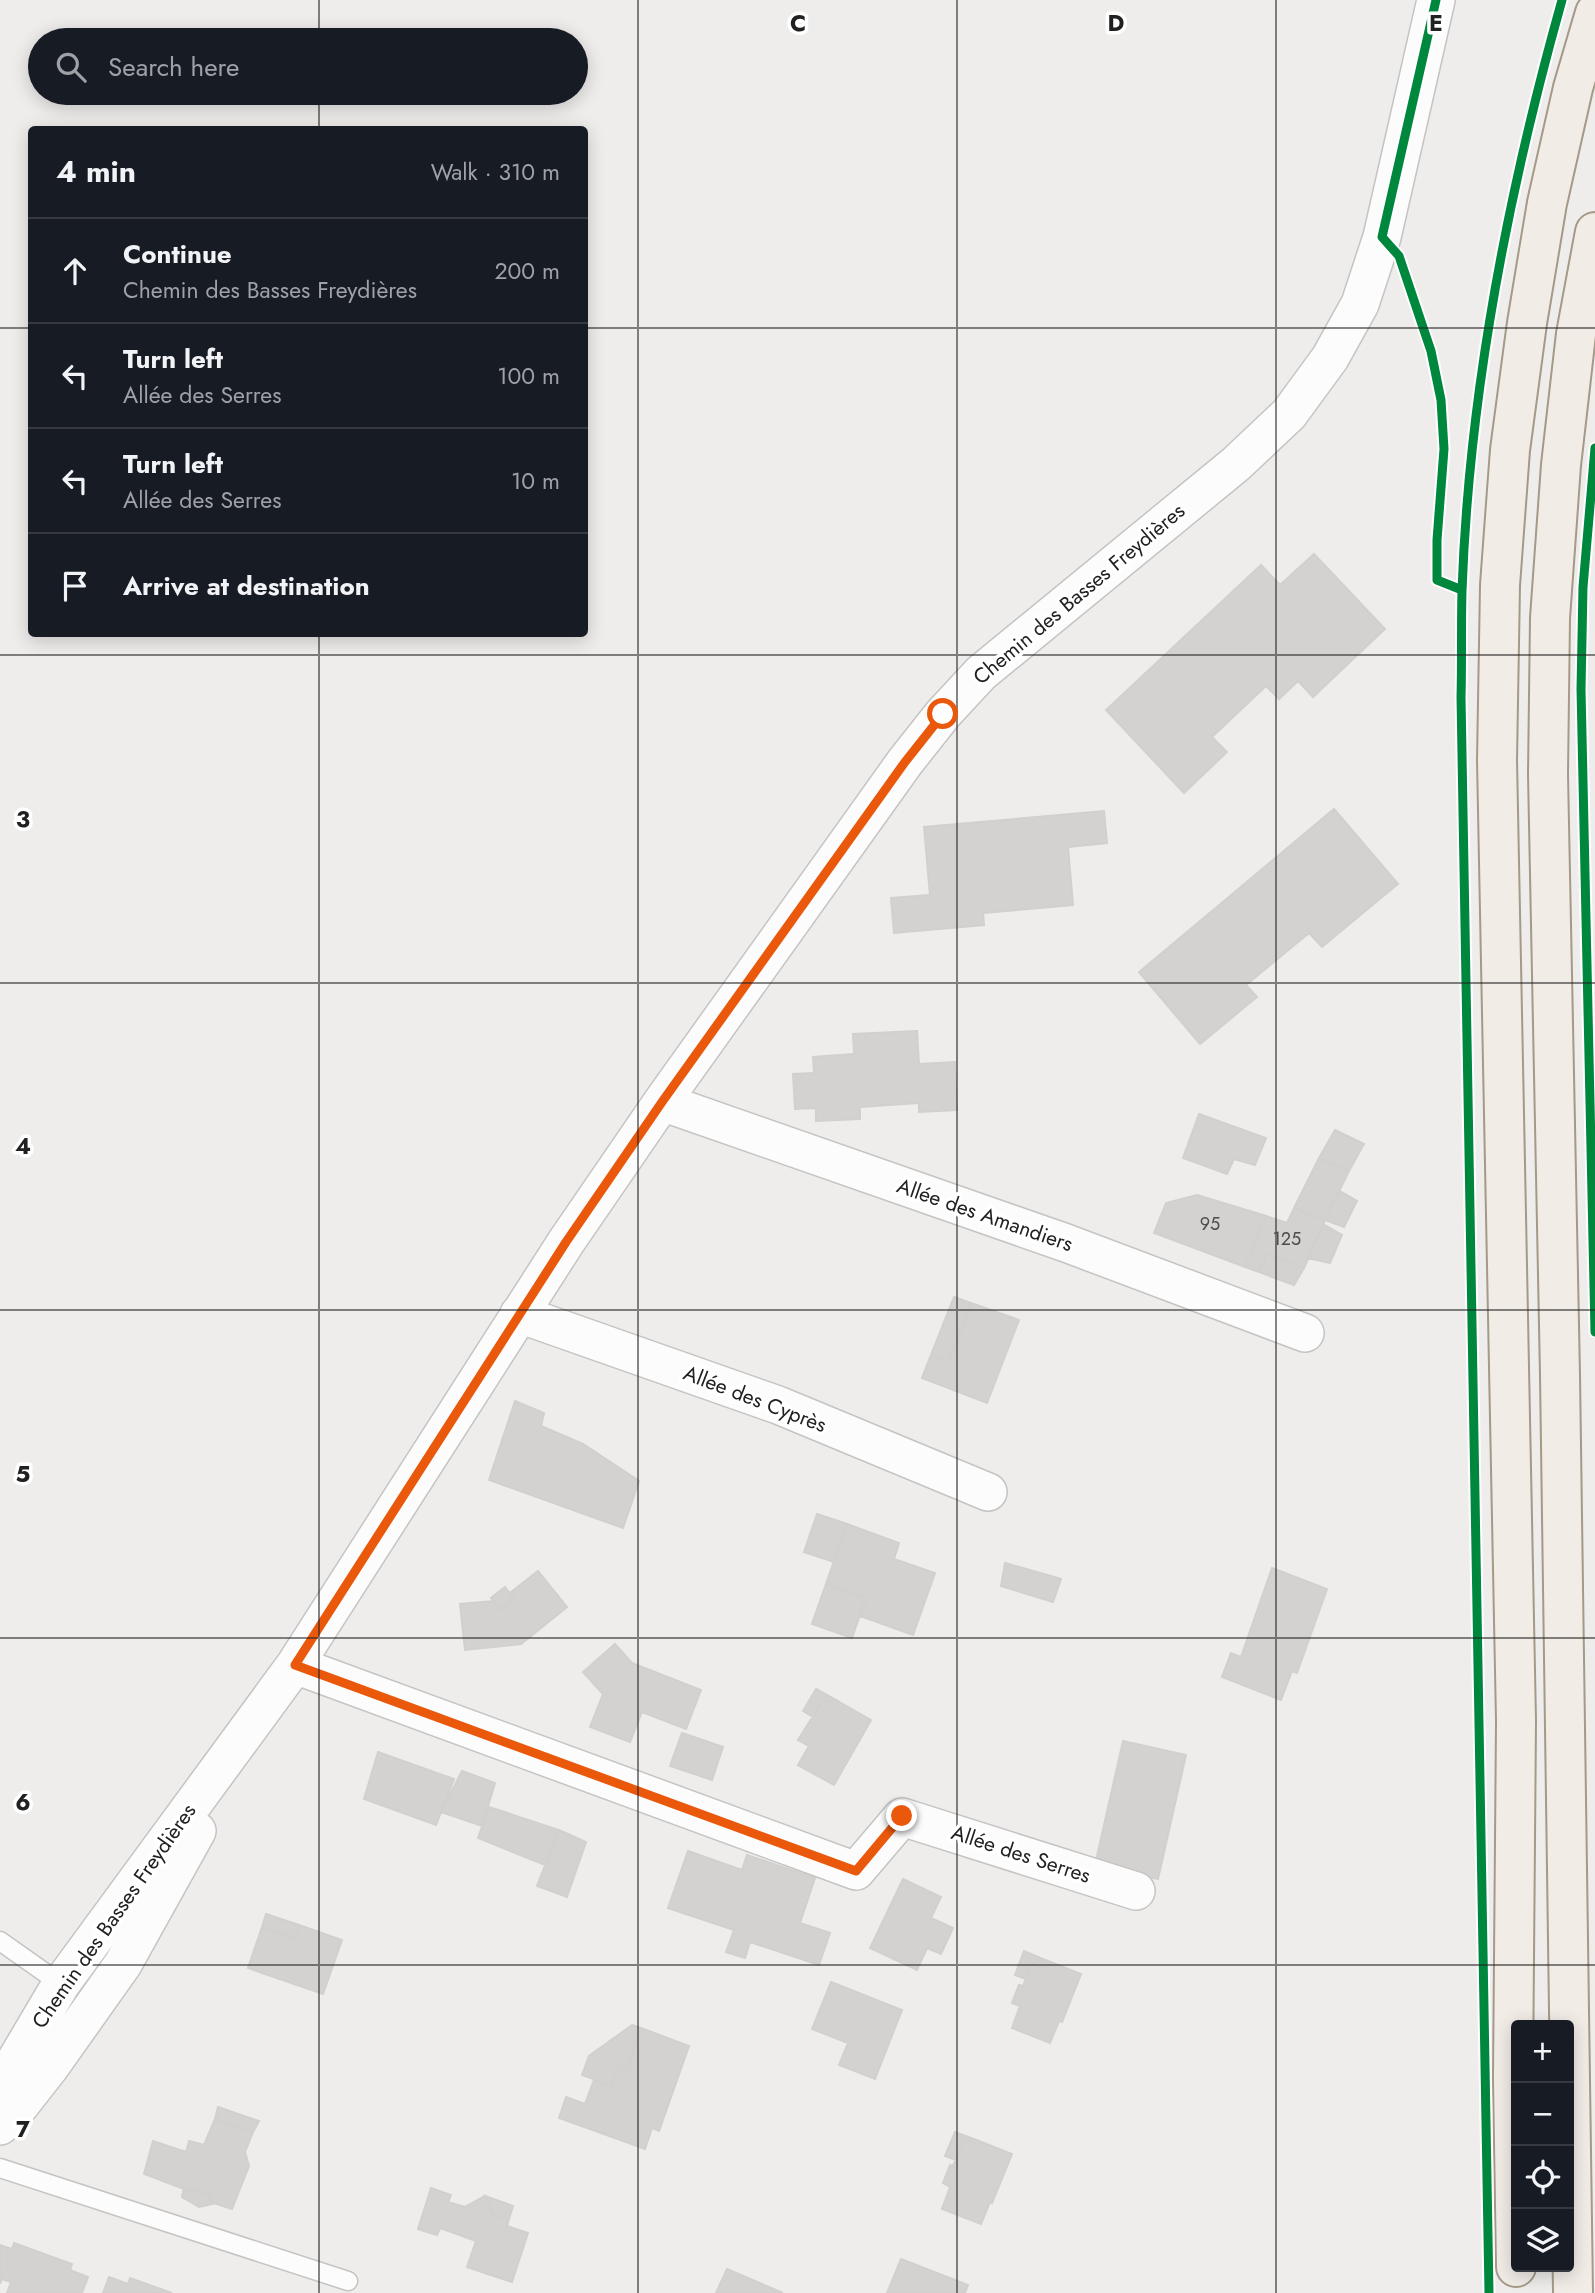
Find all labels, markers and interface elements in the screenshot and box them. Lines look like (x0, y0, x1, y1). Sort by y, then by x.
text: C (790, 6, 806, 40)
text: D (1108, 6, 1125, 40)
text: E (1429, 6, 1443, 40)
search box (28, 28, 588, 105)
icon: search (52, 48, 90, 86)
text: Search here (108, 48, 240, 86)
text: 4 min (56, 150, 136, 193)
text: Walk · 310 m (431, 155, 560, 189)
text: Continue (123, 235, 232, 273)
icon: ahead (56, 252, 94, 290)
text: 200 m (494, 254, 560, 288)
text: Chemin des Basses Freydières (123, 273, 417, 307)
text: Turn left (123, 340, 223, 378)
icon: left (56, 357, 94, 395)
text: 100 m (497, 359, 560, 393)
text: Allée des Serres (123, 378, 281, 412)
text: Turn left (123, 445, 223, 483)
icon: left (56, 462, 94, 500)
text: 10 m (511, 464, 560, 498)
text: Allée des Serres (123, 483, 281, 517)
street label: Chemin des Basses Freydières (967, 496, 1191, 692)
icon: arrive (56, 567, 94, 605)
text: Arrive at destination (123, 567, 370, 605)
route start (927, 698, 958, 729)
text: 3 (16, 802, 30, 836)
text: 4 (15, 1129, 31, 1163)
street label: Allée des Amandiers (893, 1171, 1077, 1259)
house number: 95 (1200, 1211, 1220, 1237)
house number: 125 (1273, 1226, 1301, 1252)
street label: Allée des Cyprès (679, 1358, 831, 1440)
text: 5 (16, 1457, 30, 1491)
text: 6 (15, 1785, 31, 1819)
street label: Chemin des Basses Freydières (25, 1797, 203, 2035)
route end (886, 1800, 917, 1831)
street label: Allée des Serres (948, 1817, 1094, 1891)
map controls (1511, 2020, 1574, 2272)
button: + (1511, 2020, 1574, 2083)
button: − (1511, 2083, 1574, 2146)
text: 7 (16, 2112, 30, 2146)
button: locate (1511, 2146, 1574, 2209)
button: layers (1511, 2209, 1574, 2272)

